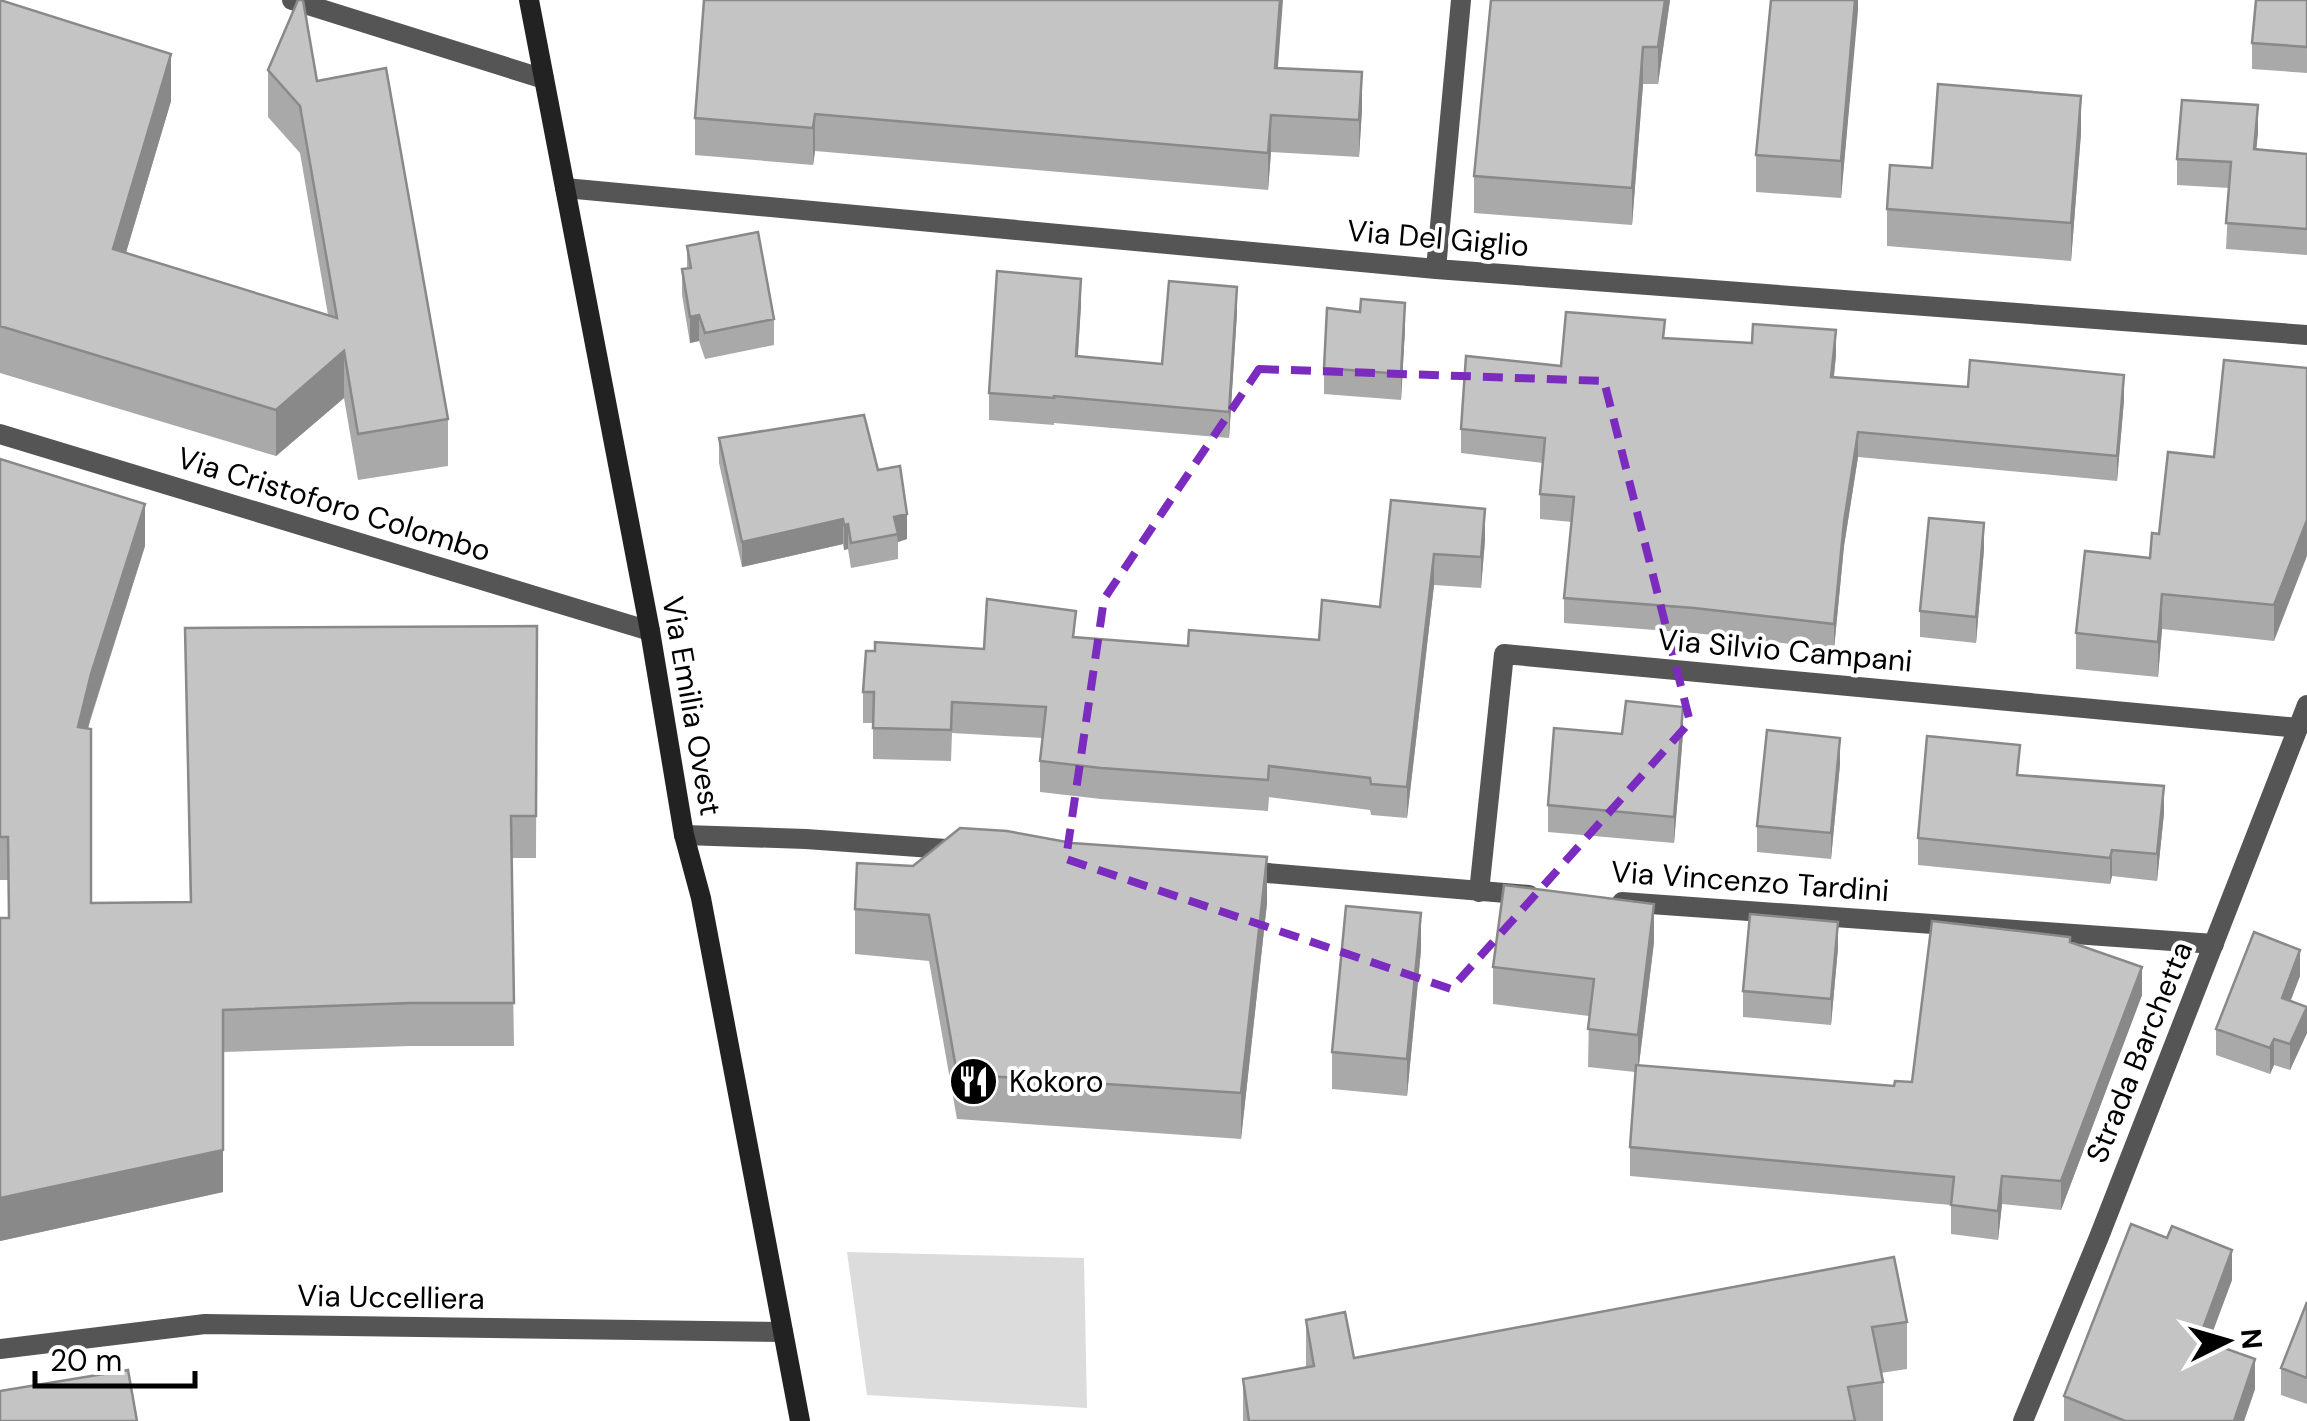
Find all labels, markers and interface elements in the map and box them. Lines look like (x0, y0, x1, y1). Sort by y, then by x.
street label: Via Del Giglio (1346, 211, 1530, 265)
street label: Via Cristoforo Colombo (173, 438, 495, 570)
street label: Via Emilia Ovest (654, 593, 730, 819)
street label: Via Silvio Campani (1656, 619, 1914, 681)
street label: Via Vincenzo Tardini (1610, 852, 1890, 910)
street label: Strada Barchetta (2077, 936, 2201, 1168)
restaurant icon: Kokoro (948, 1055, 1000, 1107)
place label: Kokoro (1009, 1062, 1103, 1101)
street label: Via Uccelliera (297, 1276, 485, 1318)
north arrow (2177, 1291, 2277, 1391)
scale bar (35, 1326, 195, 1388)
text: N (2232, 1327, 2271, 1351)
text: 20 m (50, 1341, 122, 1380)

